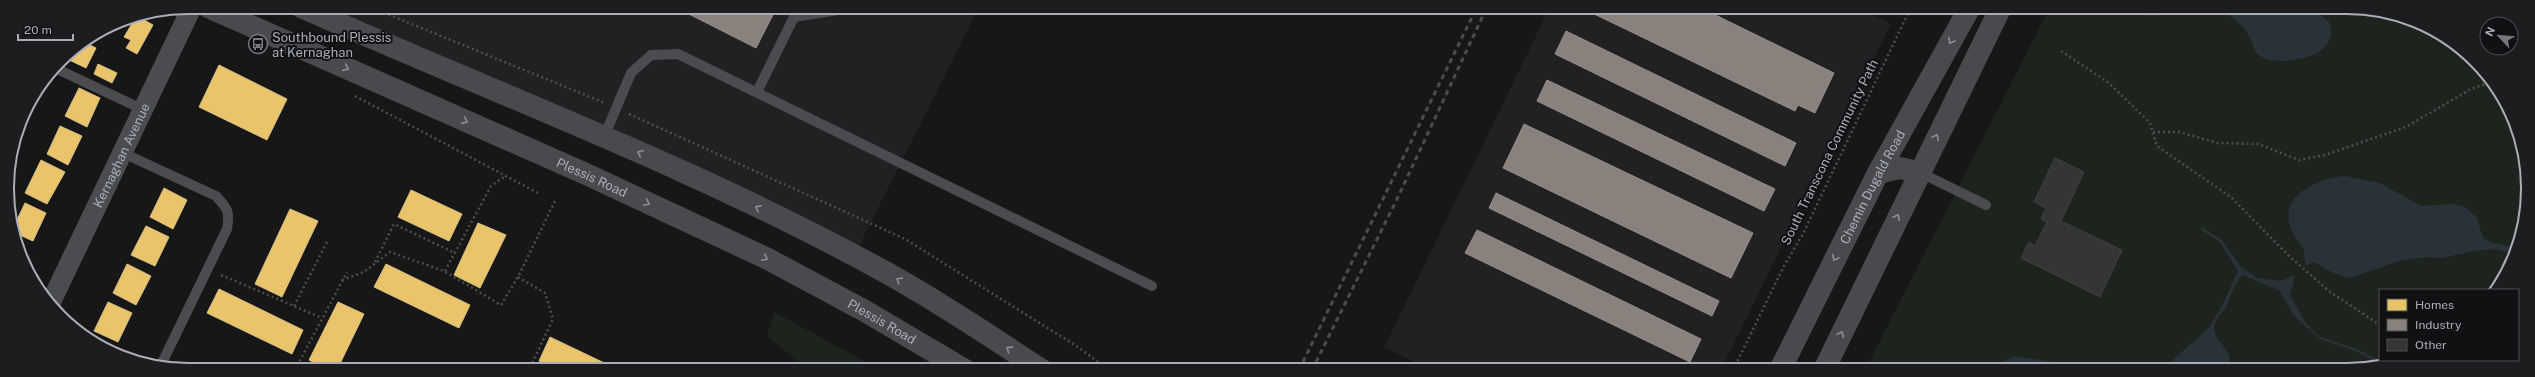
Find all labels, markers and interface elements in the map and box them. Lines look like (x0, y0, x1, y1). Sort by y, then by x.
scale bar (18, 16, 73, 42)
north arrow (2479, 16, 2519, 56)
text: 20 m (24, 23, 52, 37)
text: N (2483, 25, 2497, 38)
place label: Southbound Plessis at Kernaghan (272, 30, 391, 60)
bus stop icon: Southbound Plessis at Kernaghan (247, 33, 269, 55)
one-way arrow (1949, 37, 1956, 44)
street label: South Transcona Community Path (1778, 57, 1881, 247)
one-way arrow (342, 63, 350, 71)
street label: Kernaghan Avenue (90, 101, 153, 210)
one-way arrow (460, 116, 468, 124)
street label: Chemin Dugald Road (1837, 128, 1908, 246)
one-way arrow (1931, 134, 1939, 141)
one-way arrow (637, 150, 644, 158)
street label: Plessis Road (554, 155, 630, 200)
one-way arrow (643, 198, 651, 206)
one-way arrow (755, 205, 762, 213)
one-way arrow (1892, 214, 1900, 222)
one-way arrow (761, 253, 768, 261)
one-way arrow (1833, 254, 1840, 261)
one-way arrow (896, 277, 903, 285)
legend (2379, 289, 2519, 361)
street label: Plessis Road (845, 296, 918, 347)
text: Homes (2415, 298, 2454, 312)
text: Industry (2415, 318, 2462, 332)
one-way arrow (1836, 331, 1844, 339)
text: Other (2415, 338, 2447, 352)
one-way arrow (1006, 346, 1013, 353)

